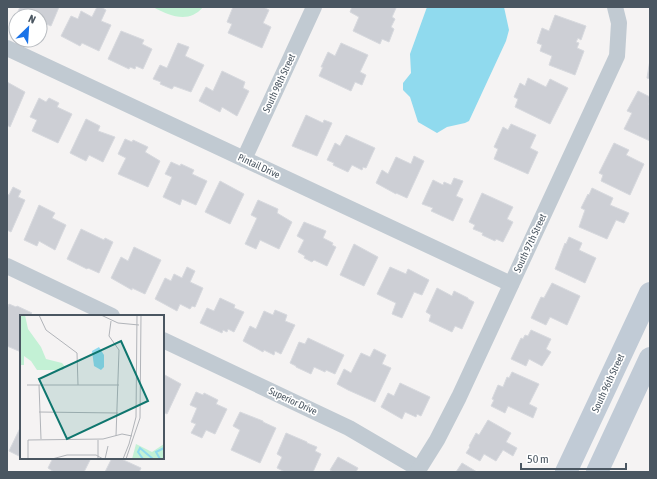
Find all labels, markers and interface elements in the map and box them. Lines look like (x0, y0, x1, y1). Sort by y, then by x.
north arrow (8, 8, 48, 48)
text: N (27, 12, 38, 26)
street label: South 98th Street (261, 52, 297, 114)
street label: Pintail Drive (236, 151, 282, 181)
street label: South 97th Street (512, 212, 548, 274)
inset map (20, 315, 164, 459)
street label: South 96th Street (590, 352, 626, 414)
street label: Superior Drive (267, 385, 319, 417)
scale bar (521, 445, 626, 471)
text: 50 m (527, 452, 549, 466)

